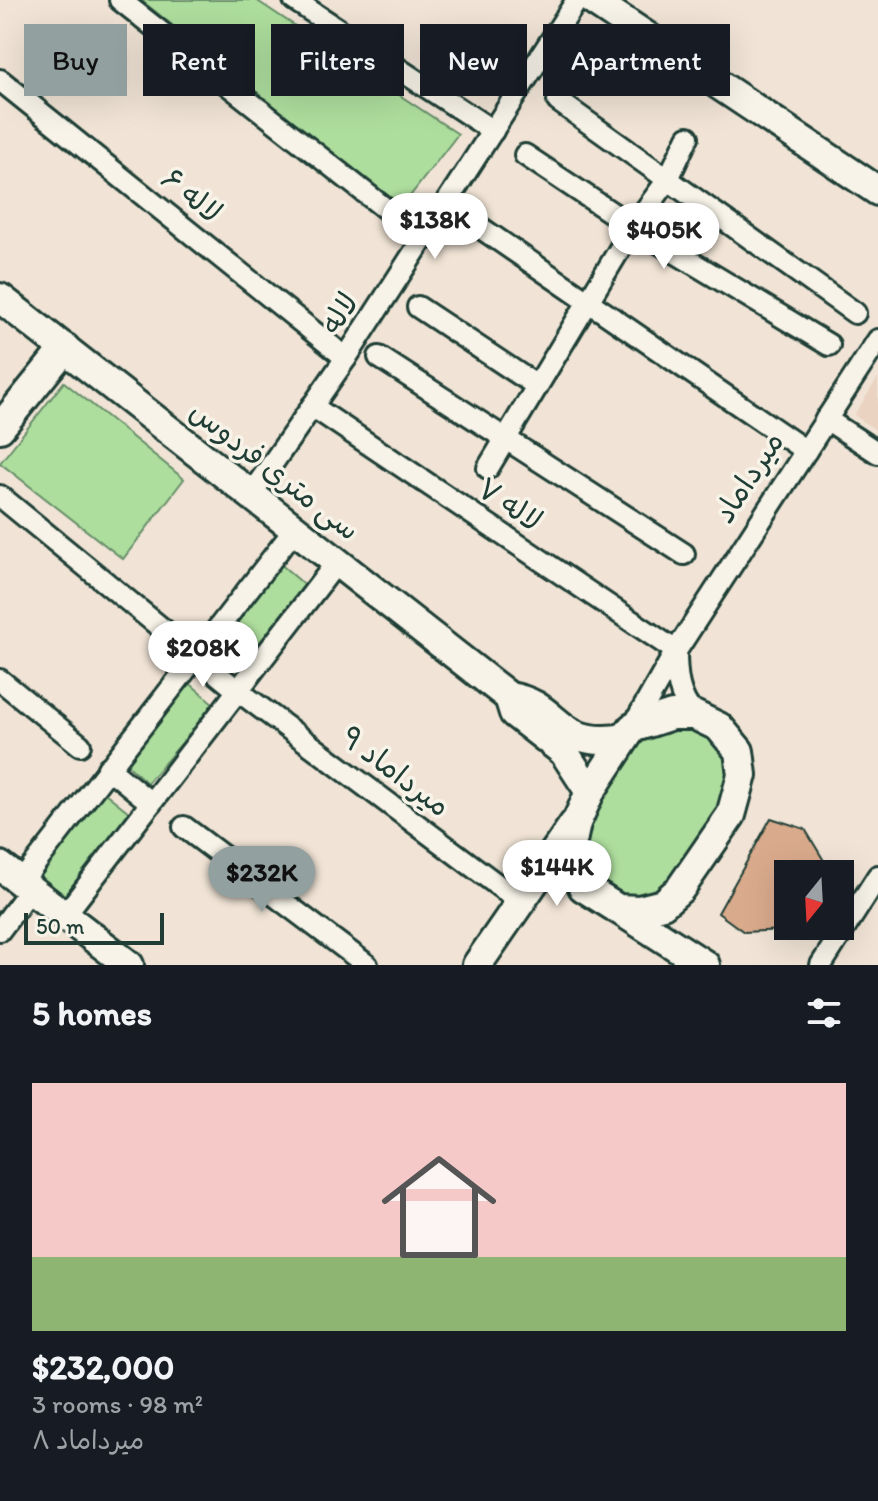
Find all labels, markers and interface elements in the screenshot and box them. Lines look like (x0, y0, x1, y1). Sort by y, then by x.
chip: Buy (24, 24, 127, 96)
chip: Rent (143, 24, 255, 96)
chip: Filters (271, 24, 404, 96)
chip: New (420, 24, 527, 96)
chip: Apartment (543, 24, 730, 96)
street label: لاله ۶ (154, 160, 230, 230)
pin: $138K (379, 193, 491, 261)
text: $138K (400, 203, 470, 235)
pin: $405K (608, 203, 720, 271)
text: $405K (626, 213, 702, 245)
street label: لاله (312, 285, 366, 341)
street label: سی متری فردوس (182, 392, 367, 549)
street label: میرداماد (705, 424, 791, 530)
street label: لاله ۷ (471, 469, 549, 539)
pin: $208K (147, 621, 259, 689)
text: $208K (166, 631, 240, 663)
street label: میرداماد ۹ (334, 718, 458, 824)
pin: $144K (501, 840, 613, 908)
pin: $232K (206, 846, 318, 914)
text: $144K (520, 850, 594, 882)
text: $232K (226, 856, 298, 888)
north arrow (774, 860, 854, 940)
map controls (774, 860, 854, 940)
scale bar (24, 909, 164, 945)
text: 50 m (36, 913, 85, 940)
icon: filters (802, 991, 846, 1035)
text: 5 homes (32, 993, 152, 1034)
icon: home (367, 1135, 511, 1279)
text: $232,000 (32, 1347, 174, 1388)
text: 3 rooms · 98 m² (32, 1388, 203, 1420)
text: میرداماد ۸ (32, 1424, 144, 1456)

